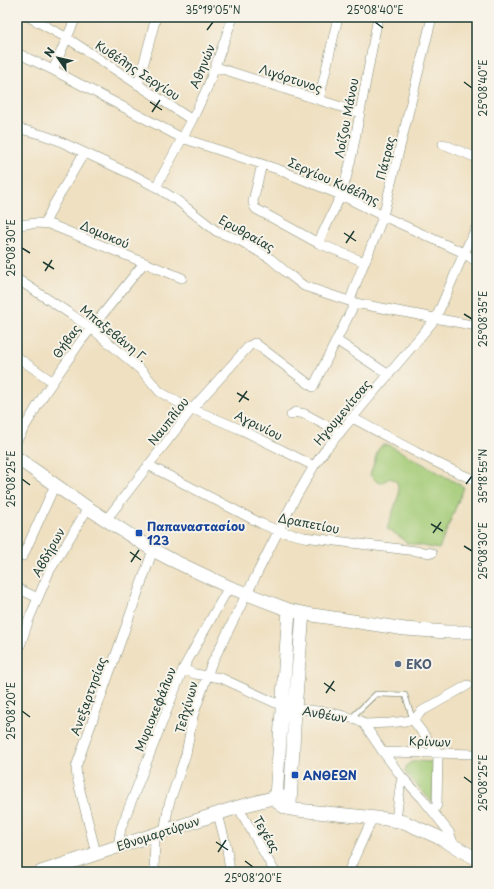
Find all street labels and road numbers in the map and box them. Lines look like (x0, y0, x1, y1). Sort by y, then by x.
street label: Κυβέλης Σεργίου (92, 36, 184, 104)
street label: Αθηνών (185, 41, 219, 91)
street label: Λιγόρτυνος (257, 59, 325, 97)
street label: Λοίζου Μάνου (329, 76, 363, 160)
street label: Πάτρας (371, 134, 399, 182)
street label: Σεργίου Κυβέλης (285, 153, 383, 209)
street label: Ερυθραίας (216, 210, 278, 256)
street label: Δομοκού (78, 216, 132, 252)
street label: Μπαξεβάνη Γ. (76, 300, 152, 366)
street label: Θήβας (48, 320, 84, 362)
street label: Ηγουμενίτσας (309, 375, 375, 449)
street label: Ναυπλίου (143, 393, 193, 449)
street label: Αγρινίου (232, 406, 286, 444)
street label: Δραπετίου (277, 508, 341, 538)
street label: Αβδήρων (27, 524, 69, 580)
street label: Ανεξαρτησίας (65, 654, 111, 738)
street label: Μυριοκεφάλων (130, 664, 180, 754)
street label: Τελχίνων (170, 679, 202, 735)
street label: Ανθέων (301, 701, 349, 727)
street label: Κρίνων (409, 731, 451, 751)
street label: Εθνομαρτύρων (114, 811, 202, 855)
street label: Τεγέας (249, 812, 285, 856)

